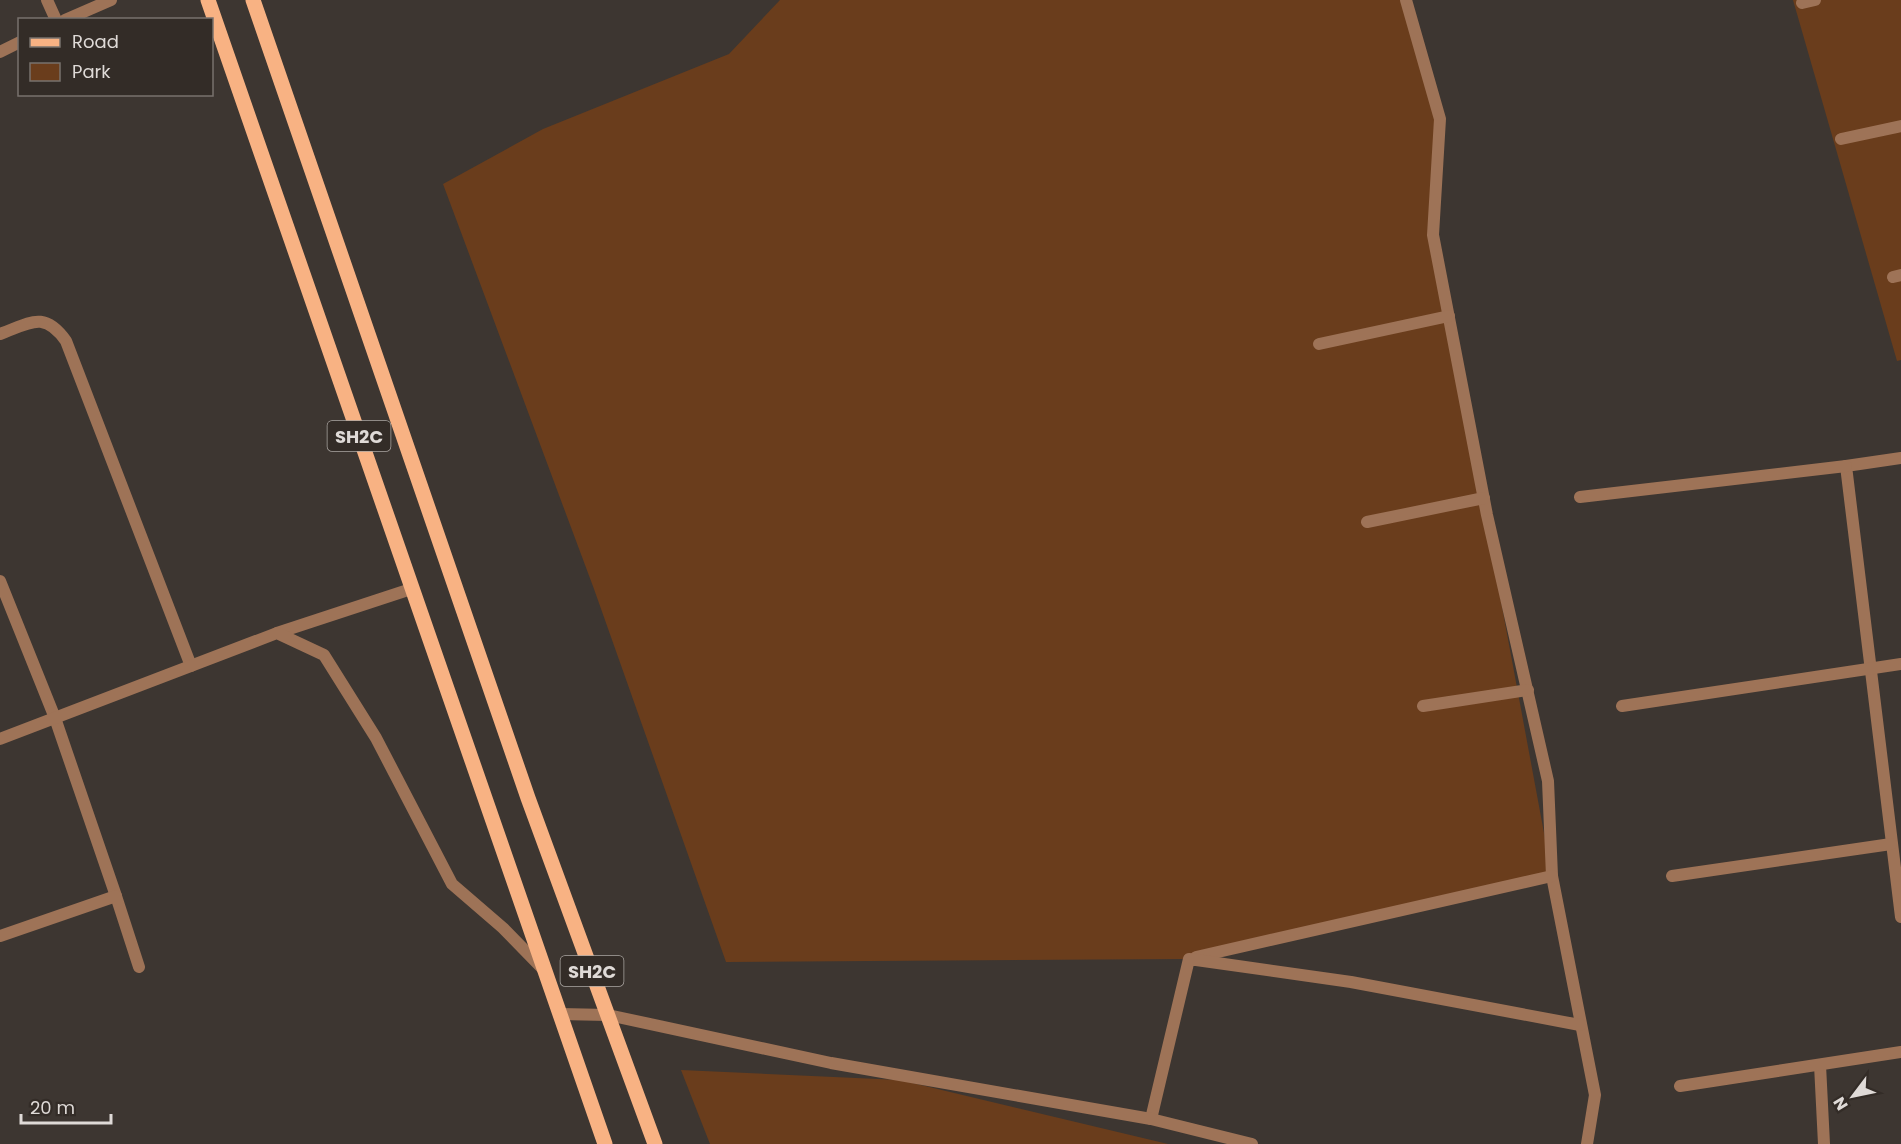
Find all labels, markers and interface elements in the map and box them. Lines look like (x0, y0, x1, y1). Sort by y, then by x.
legend (18, 18, 213, 96)
text: Road (72, 29, 119, 54)
text: Park (72, 59, 111, 84)
road number: SH2C (328, 421, 391, 451)
road number: SH2C (560, 956, 624, 986)
north arrow (1823, 1066, 1883, 1126)
scale bar (21, 1087, 111, 1125)
text: N (1828, 1092, 1854, 1115)
text: 20 m (30, 1095, 75, 1120)

